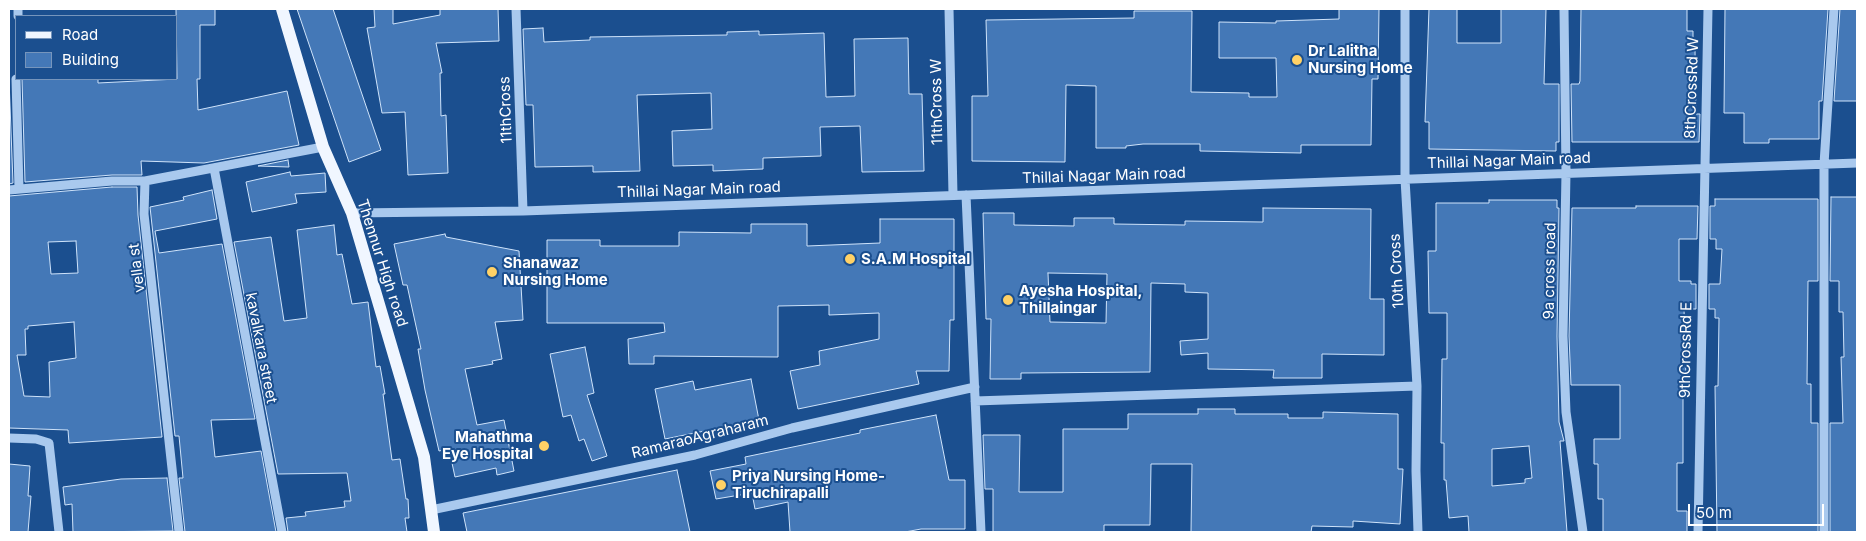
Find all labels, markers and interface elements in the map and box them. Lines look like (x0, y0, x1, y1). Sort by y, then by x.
legend (15, 15, 178, 80)
text: Road (62, 25, 98, 44)
street label: 8thCrossRd W (1681, 37, 1703, 139)
place label: Dr Lalitha Nursing Home (1308, 42, 1413, 77)
text: Building (62, 50, 119, 69)
marker: Dr Lalitha Nursing Home (1290, 53, 1304, 67)
street label: 11thCross W (927, 59, 947, 145)
street label: 11thCross (496, 76, 516, 144)
street label: Thillai Nagar Main road (1427, 149, 1591, 173)
street label: Thillai Nagar Main road (1022, 164, 1186, 188)
street label: Thillai Nagar Main road (617, 178, 781, 202)
street label: Thennur High road (353, 197, 411, 329)
street label: 9a cross road (1540, 222, 1560, 320)
street label: 10th Cross (1386, 233, 1408, 309)
street label: vella st (125, 242, 149, 294)
place label: S.A.M Hospital (861, 250, 970, 268)
marker: S.A.M Hospital (843, 252, 857, 266)
place label: Shanawaz Nursing Home (503, 254, 608, 289)
marker: Shanawaz Nursing Home (485, 265, 499, 279)
place label: Ayesha Hospital, Thillaingar (1019, 282, 1143, 317)
street label: kavalkara street (241, 291, 281, 405)
marker: Ayesha Hospital, Thillaingar (1001, 293, 1015, 307)
street label: 9thCrossRd E (1676, 302, 1696, 398)
street label: RamaraoAgraharam (630, 411, 770, 463)
place label: Mahathma Eye Hospital (442, 428, 533, 463)
marker: Mahathma Eye Hospital (537, 439, 551, 453)
place label: Priya Nursing Home- Tiruchirapalli (732, 467, 885, 502)
marker: Priya Nursing Home- Tiruchirapalli (714, 478, 728, 492)
scale bar (1691, 494, 1827, 526)
text: 50 m (1696, 503, 1732, 522)

